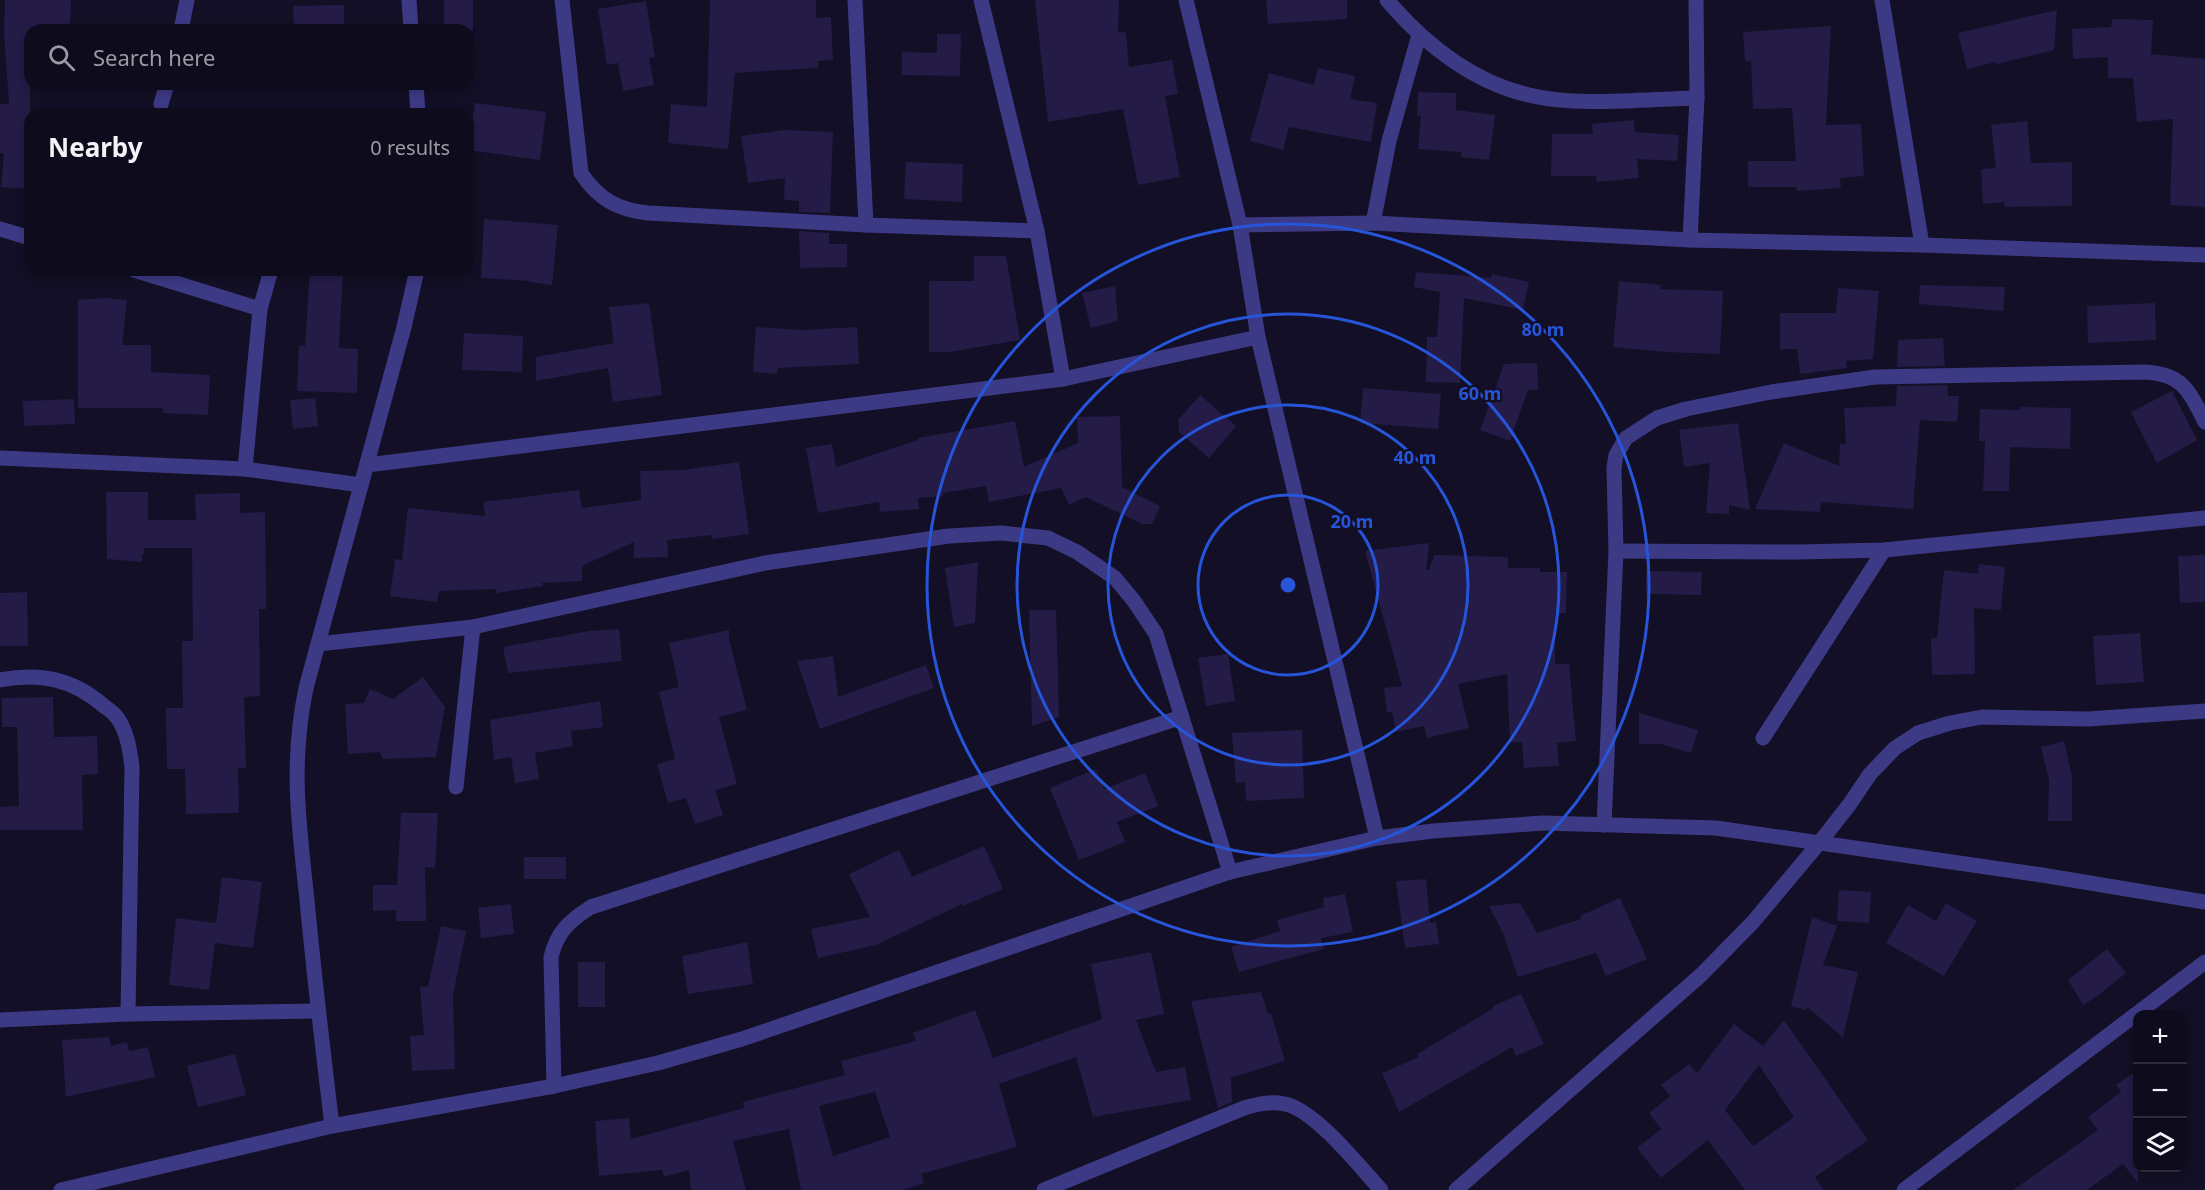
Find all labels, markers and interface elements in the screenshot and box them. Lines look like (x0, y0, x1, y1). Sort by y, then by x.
search box (24, 24, 474, 90)
icon: search (45, 41, 78, 74)
text: Search here (93, 42, 215, 72)
text: Nearby (48, 129, 143, 165)
text: 0 results (370, 134, 450, 161)
text: 80 m (1522, 317, 1564, 341)
text: 60 m (1459, 381, 1501, 405)
text: 40 m (1394, 445, 1436, 469)
text: 20 m (1331, 509, 1373, 533)
centre of rings (1278, 575, 1298, 595)
map controls (2133, 1010, 2187, 1172)
button: + (2133, 1010, 2187, 1064)
button: − (2133, 1064, 2187, 1118)
button: layers (2133, 1118, 2187, 1172)

